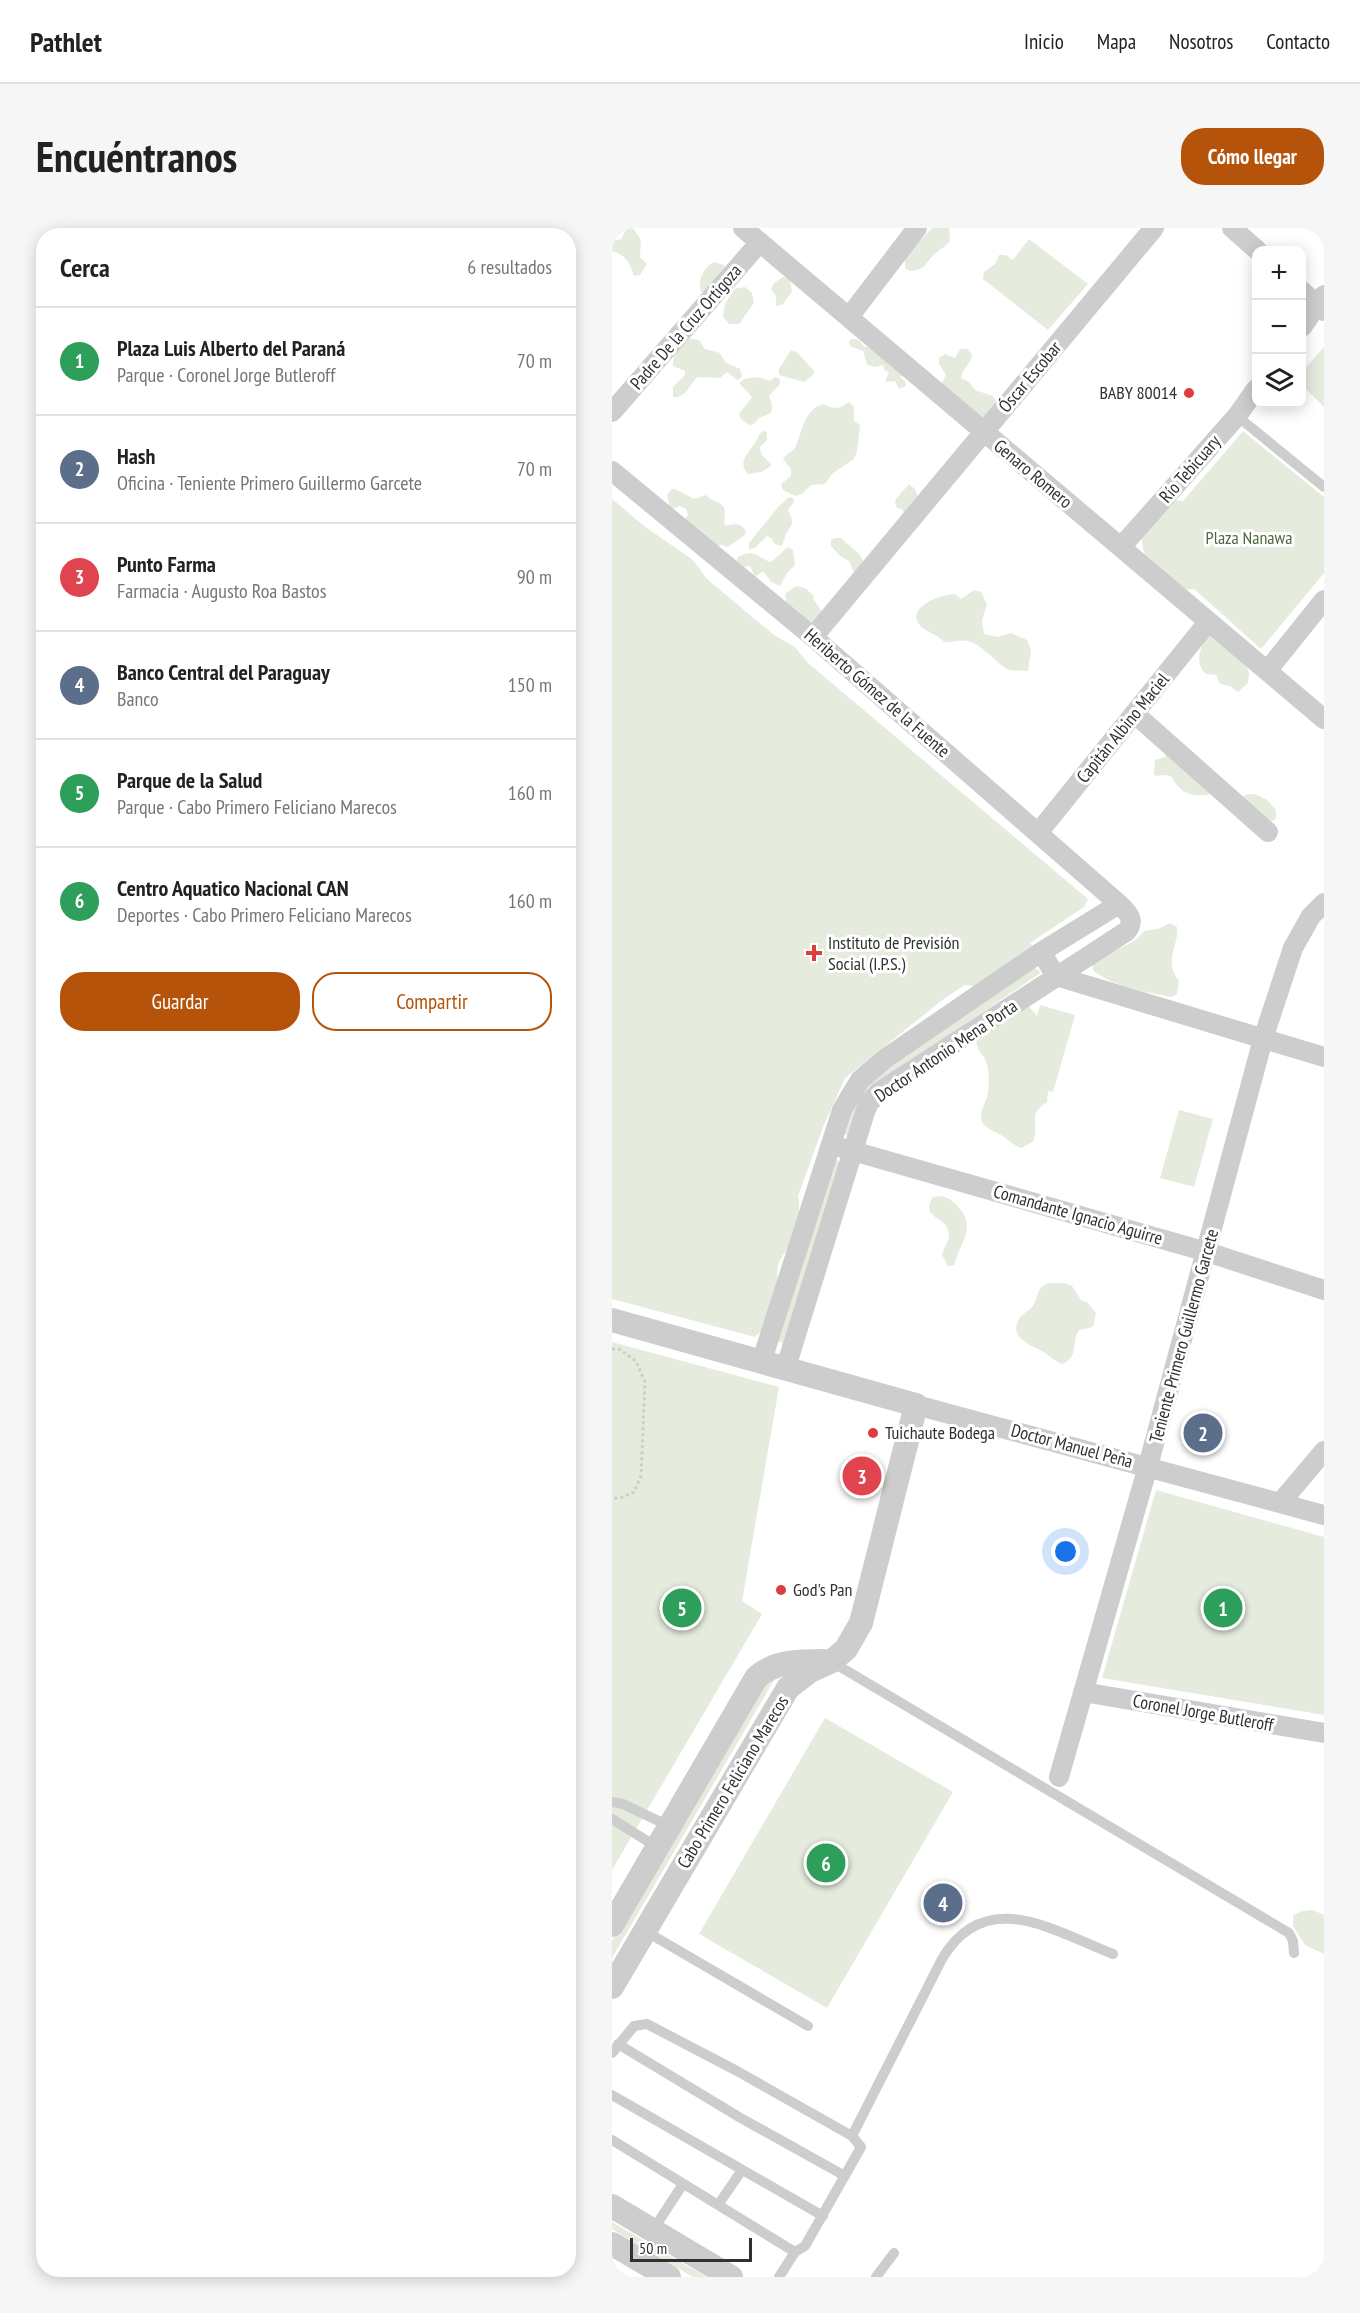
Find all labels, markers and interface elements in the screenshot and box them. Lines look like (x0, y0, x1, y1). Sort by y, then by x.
text: Pathlet (30, 23, 102, 60)
text: Inicio (1024, 28, 1064, 55)
text: Mapa (1097, 28, 1136, 55)
text: Nosotros (1169, 28, 1233, 55)
text: Contacto (1266, 28, 1330, 55)
button: Cómo llegar (1181, 128, 1324, 185)
text: Encuéntranos (36, 129, 237, 184)
map controls (1252, 246, 1306, 408)
button: + (1252, 246, 1306, 300)
text: Cerca (60, 251, 110, 284)
text: 6 resultados (467, 254, 552, 280)
street label: Padre De la Cruz Ortigoza (625, 259, 746, 394)
button: − (1252, 300, 1306, 354)
text: Plaza Luis Alberto del Paraná (117, 334, 345, 362)
street label: Óscar Escobar (993, 336, 1066, 417)
text: 1 (75, 348, 84, 374)
text: 70 m (517, 348, 552, 374)
button: layers (1252, 354, 1306, 408)
text: Parque · Coronel Jorge Butleroff (117, 362, 335, 388)
place label: BABY 80014 (1099, 381, 1177, 404)
marker: BABY 80014 (1182, 386, 1196, 400)
street label: Río Tebicuary (1154, 430, 1225, 507)
street label: Genaro Romero (989, 434, 1077, 513)
text: Hash (117, 442, 155, 470)
text: 2 (75, 456, 84, 482)
text: 70 m (517, 456, 552, 482)
text: Oficina · Teniente Primero Guillermo Garcete (117, 470, 422, 496)
park label: Plaza Nanawa (1206, 526, 1292, 549)
text: Punto Farma (117, 550, 216, 578)
text: 3 (75, 564, 84, 590)
text: 90 m (517, 564, 552, 590)
text: Farmacia · Augusto Roa Bastos (117, 578, 326, 604)
street label: Heriberto Gómez de la Fuente (800, 623, 955, 762)
text: Banco Central del Paraguay (117, 658, 330, 686)
street label: Capitán Albino Maciel (1071, 667, 1174, 787)
text: 4 (75, 672, 84, 698)
text: 150 m (508, 672, 552, 698)
text: Banco (117, 686, 159, 712)
text: Parque de la Salud (117, 766, 262, 794)
text: 5 (75, 780, 84, 806)
text: 160 m (508, 780, 552, 806)
text: Parque · Cabo Primero Feliciano Marecos (117, 794, 397, 820)
text: Centro Aquatico Nacional CAN (117, 874, 349, 902)
text: 6 (75, 888, 84, 914)
text: 160 m (508, 888, 552, 914)
text: Deportes · Cabo Primero Feliciano Marecos (117, 902, 412, 928)
place label: Instituto de Previsión Social (I.P.S.) (828, 931, 960, 975)
marker: Instituto de Previsión Social (I.P.S.) (805, 944, 823, 962)
button: Guardar (60, 972, 300, 1031)
button: Compartir (312, 972, 552, 1031)
street label: Doctor Antonio Mena Porta (870, 994, 1022, 1107)
street label: Comandante Ignacio Aguirre (991, 1179, 1165, 1250)
street label: Teniente Primero Guillermo Garcete (1144, 1226, 1223, 1445)
pin: 2 (1184, 1410, 1222, 1456)
street label: Doctor Manuel Peña (1009, 1418, 1135, 1473)
place label: Tuichaute Bodega (885, 1421, 995, 1444)
marker: Tuichaute Bodega (866, 1426, 880, 1440)
pin: 3 (842, 1454, 882, 1498)
your location (1051, 1537, 1080, 1566)
place label: God's Pan (793, 1578, 852, 1601)
marker: God's Pan (774, 1583, 788, 1597)
pin: 5 (662, 1586, 702, 1630)
pin: 1 (1204, 1586, 1242, 1630)
street label: Coronel Jorge Butleroff (1131, 1689, 1276, 1736)
street label: Cabo Primero Feliciano Marecos (672, 1691, 793, 1872)
pin: 6 (806, 1840, 846, 1886)
pin: 4 (924, 1880, 962, 1926)
scale bar (630, 2235, 752, 2262)
text: 50 m (639, 2238, 667, 2258)

